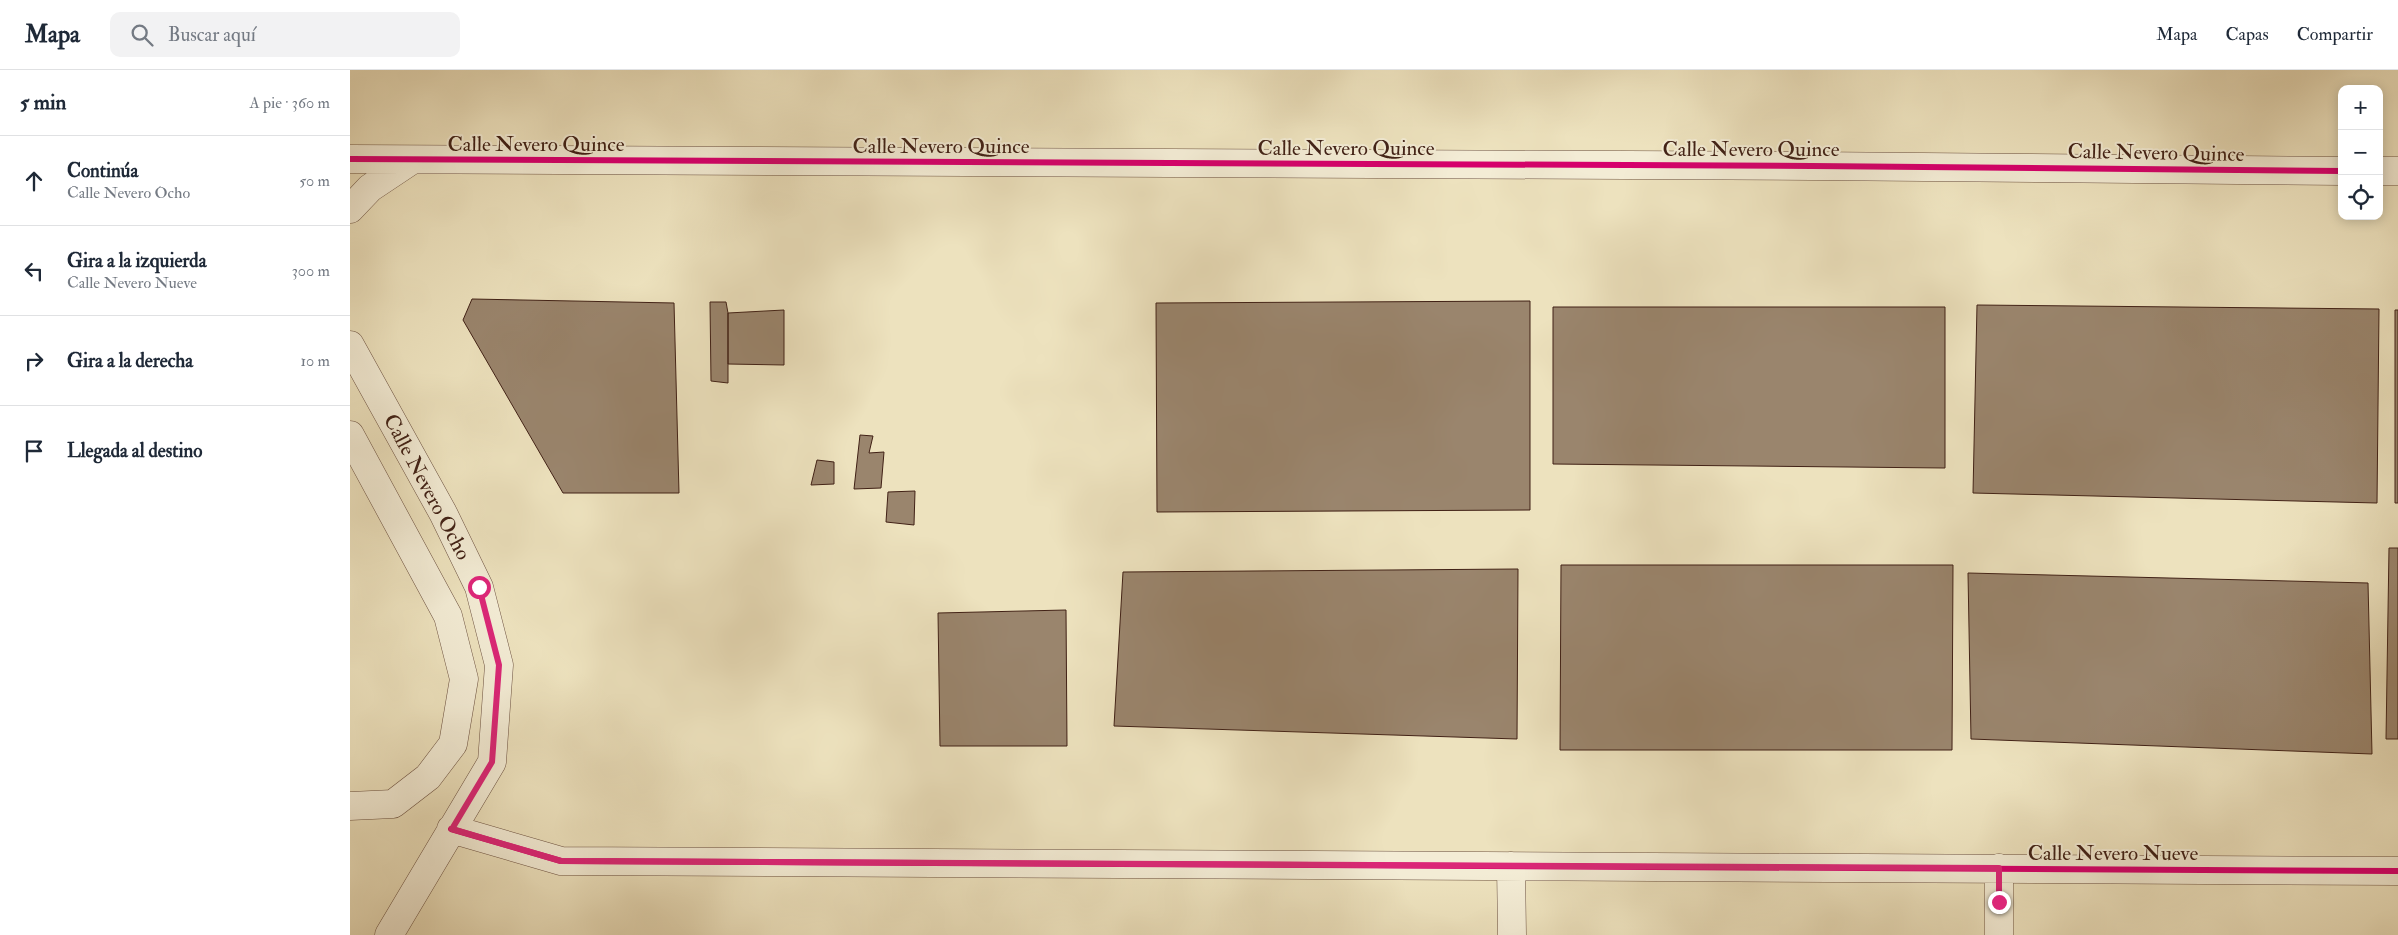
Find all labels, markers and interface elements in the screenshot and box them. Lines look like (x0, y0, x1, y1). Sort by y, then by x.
search box (110, 12, 460, 57)
text: Mapa (25, 19, 80, 50)
icon: search (128, 21, 156, 49)
text: Buscar aquí (168, 23, 256, 47)
text: Mapa (2156, 23, 2198, 46)
text: Capas (2226, 23, 2269, 46)
text: Compartir (2297, 23, 2373, 46)
map controls (2338, 85, 2383, 220)
button: + (2338, 85, 2383, 130)
text: 5 min (20, 89, 66, 116)
text: A pie · 360 m (250, 93, 330, 113)
button: − (2338, 130, 2383, 175)
street label: Calle Nevero Quince (447, 131, 625, 158)
street label: Calle Nevero Quince (852, 133, 1030, 160)
street label: Calle Nevero Quince (1257, 135, 1435, 162)
street label: Calle Nevero Quince (1662, 136, 1840, 163)
street label: Calle Nevero Quince (2067, 138, 2245, 168)
text: Continúa (67, 159, 138, 183)
icon: ahead (20, 167, 48, 195)
text: 50 m (299, 171, 330, 191)
button: locate (2338, 175, 2383, 220)
text: Calle Nevero Ocho (67, 183, 190, 203)
text: Gira a la izquierda (67, 249, 206, 273)
icon: left (20, 257, 48, 285)
text: 300 m (292, 261, 330, 281)
text: Calle Nevero Nueve (67, 273, 197, 293)
icon: right (20, 347, 48, 375)
text: Gira a la derecha (67, 349, 193, 373)
text: 10 m (300, 351, 330, 371)
street label: Calle Nevero Ocho (377, 409, 477, 565)
icon: arrive (20, 437, 48, 465)
text: Llegada al destino (67, 439, 202, 463)
route start (468, 576, 491, 599)
street label: Calle Nevero Nueve (2028, 840, 2198, 867)
route end (1988, 891, 2011, 914)

